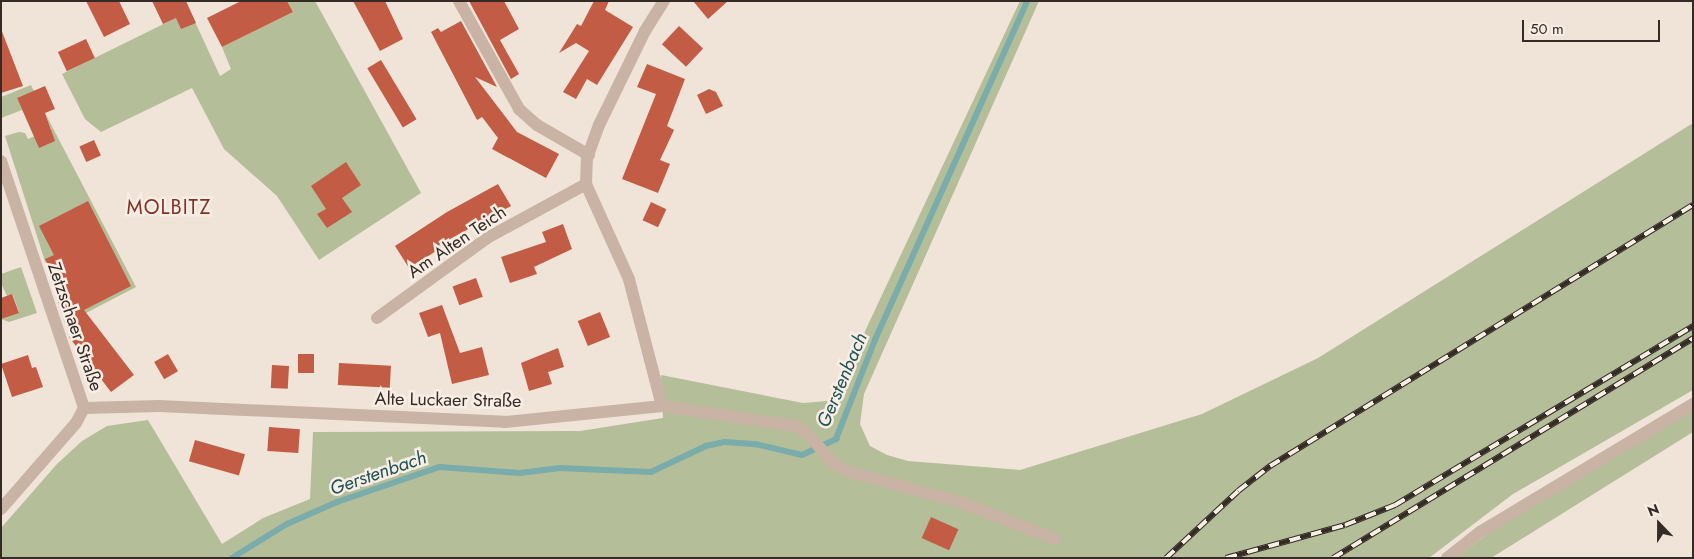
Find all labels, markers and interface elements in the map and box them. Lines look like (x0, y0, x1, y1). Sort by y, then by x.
scale bar (1524, 10, 1662, 42)
text: 50 m (1530, 18, 1564, 40)
district label: MOLBITZ (126, 195, 212, 219)
street label: Am Alten Teich (404, 201, 510, 283)
street label: Zetzschaer Straße (43, 260, 107, 394)
water label: Gerstenbach (812, 329, 872, 431)
street label: Alte Luckaer Straße (374, 388, 522, 412)
water label: Gerstenbach (327, 446, 429, 500)
north arrow (1634, 499, 1684, 549)
text: N (1644, 499, 1662, 521)

